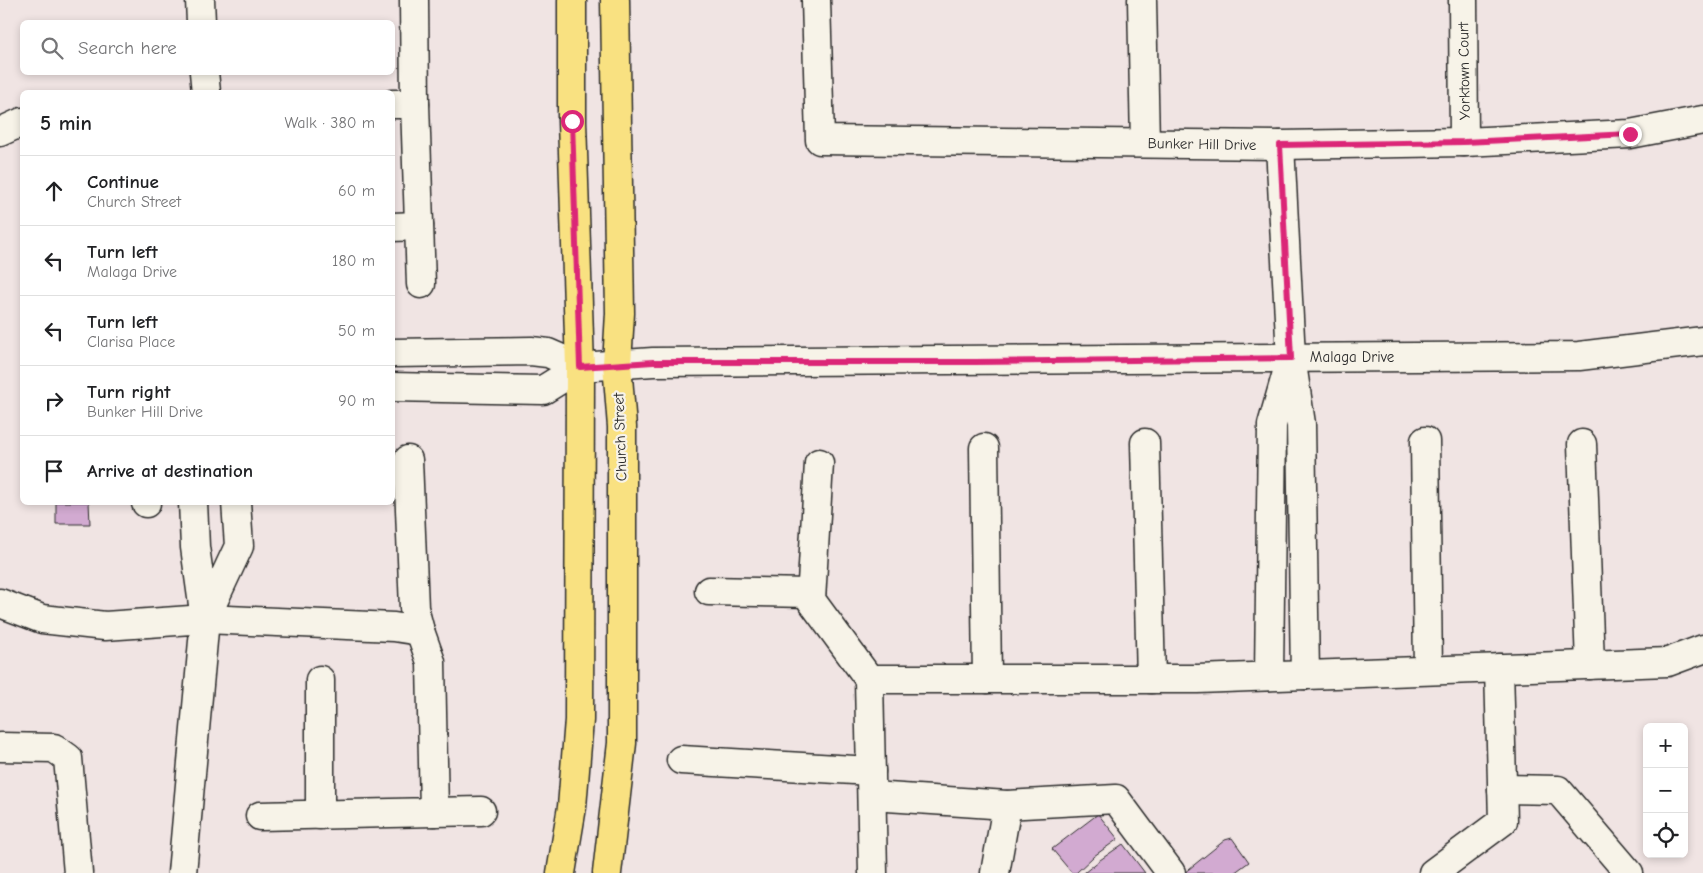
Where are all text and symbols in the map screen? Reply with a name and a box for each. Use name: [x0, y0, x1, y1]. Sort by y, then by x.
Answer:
search box: [20, 20, 395, 75]
street label: Yorktown Court: [1454, 21, 1474, 120]
icon: search: [38, 34, 66, 62]
text: Search here: [78, 37, 177, 59]
route start: [561, 110, 584, 133]
text: 5 min: [40, 111, 92, 135]
text: Walk · 380 m: [285, 114, 375, 132]
route end: [1619, 123, 1642, 146]
street label: Bunker Hill Drive: [1147, 134, 1257, 154]
text: Continue: [87, 171, 159, 193]
icon: ahead: [40, 177, 68, 205]
text: 60 m: [338, 182, 375, 200]
text: Church Street: [87, 193, 181, 211]
text: Turn left: [87, 241, 158, 263]
icon: left: [40, 247, 68, 275]
text: 180 m: [332, 252, 375, 270]
text: Malaga Drive: [87, 263, 177, 281]
text: Turn left: [87, 311, 158, 333]
icon: left: [40, 317, 68, 345]
text: 50 m: [338, 322, 375, 340]
text: Clarisa Place: [87, 333, 175, 351]
street label: Malaga Drive: [1310, 348, 1395, 366]
text: Turn right: [87, 381, 171, 403]
icon: right: [40, 387, 68, 415]
text: 90 m: [338, 392, 375, 410]
street label: Church Street: [609, 392, 631, 481]
text: Bunker Hill Drive: [87, 403, 203, 421]
icon: arrive: [40, 457, 68, 485]
text: Arrive at destination: [87, 460, 253, 482]
map controls: [1643, 723, 1688, 858]
button: +: [1643, 723, 1688, 768]
button: −: [1643, 768, 1688, 813]
button: locate: [1643, 813, 1688, 858]

